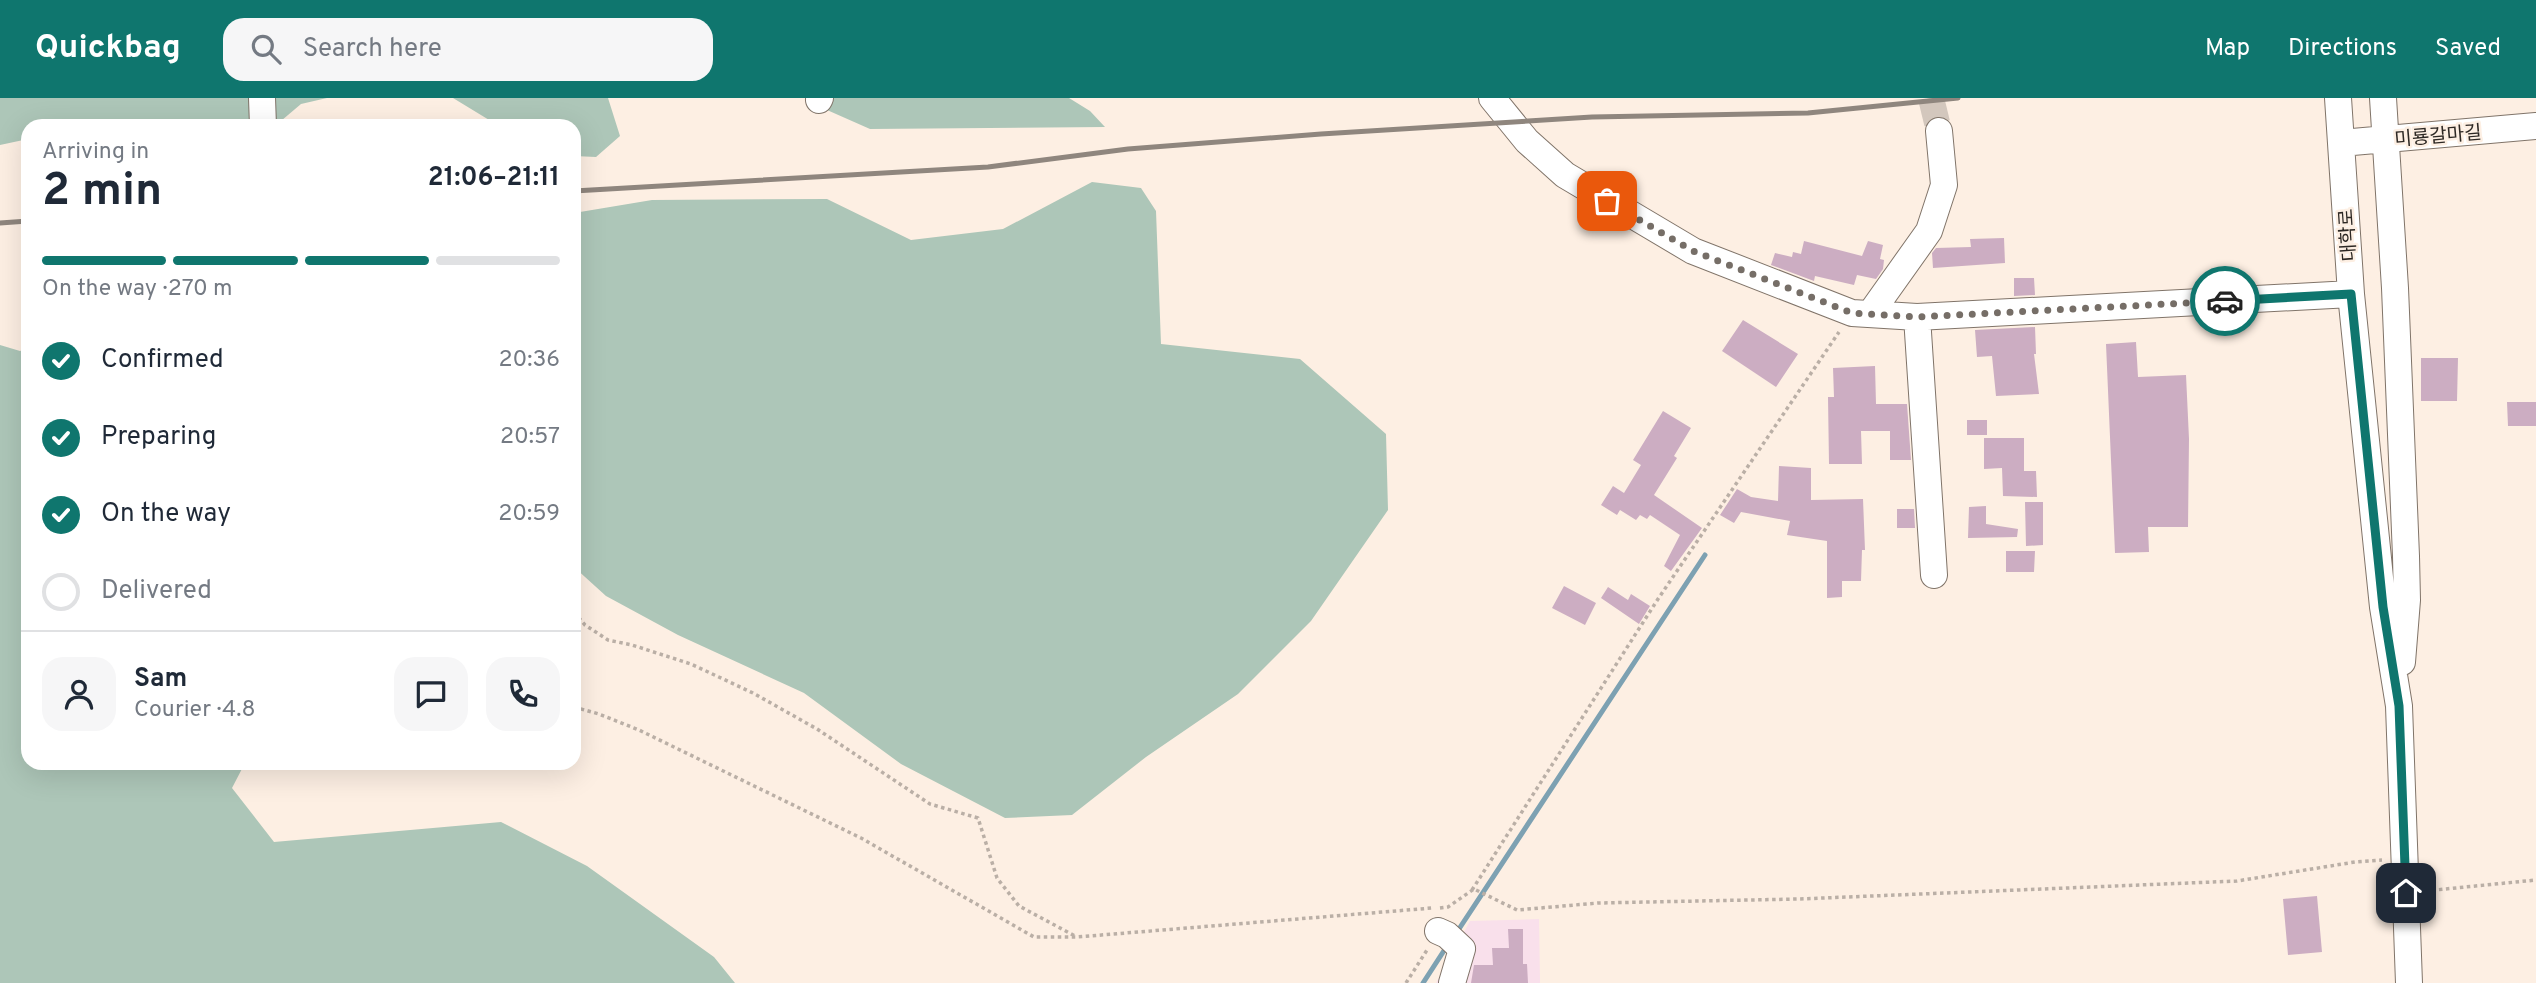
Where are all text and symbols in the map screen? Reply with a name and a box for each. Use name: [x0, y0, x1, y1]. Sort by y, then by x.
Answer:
search box: [223, 18, 713, 81]
text: Quickbag: [35, 28, 181, 70]
icon: search: [247, 30, 285, 68]
text: Search here: [303, 33, 442, 66]
text: Map: [2205, 34, 2250, 64]
text: Directions: [2288, 34, 2397, 64]
text: Saved: [2435, 34, 2501, 64]
street label: 미룡갈마길: [2394, 121, 2483, 153]
text: Arriving in: [42, 138, 149, 167]
text: 21:06–21:11: [428, 162, 560, 195]
text: 2 min: [42, 163, 162, 222]
pin: [1577, 171, 1637, 231]
icon: bag: [1588, 182, 1626, 220]
street label: 대학로: [2335, 208, 2363, 262]
courier: [2190, 266, 2260, 336]
text: On the way · 270 m: [42, 275, 233, 304]
icon: car: [2206, 282, 2244, 320]
icon: check: [42, 342, 80, 380]
text: Confirmed: [101, 344, 224, 377]
text: 20:36: [498, 346, 560, 375]
icon: check: [42, 419, 80, 457]
text: Preparing: [101, 421, 216, 454]
text: 20:57: [500, 423, 560, 452]
icon: check: [42, 496, 80, 534]
text: On the way: [101, 498, 231, 531]
text: 20:59: [498, 500, 560, 529]
text: Delivered: [101, 575, 212, 608]
button: person: [42, 657, 116, 731]
button: chat: [394, 657, 468, 731]
button: phone: [486, 657, 560, 731]
text: Sam: [134, 663, 187, 696]
text: Courier · 4.8: [134, 696, 255, 725]
pin: [2376, 863, 2436, 923]
icon: home: [2387, 874, 2425, 912]

